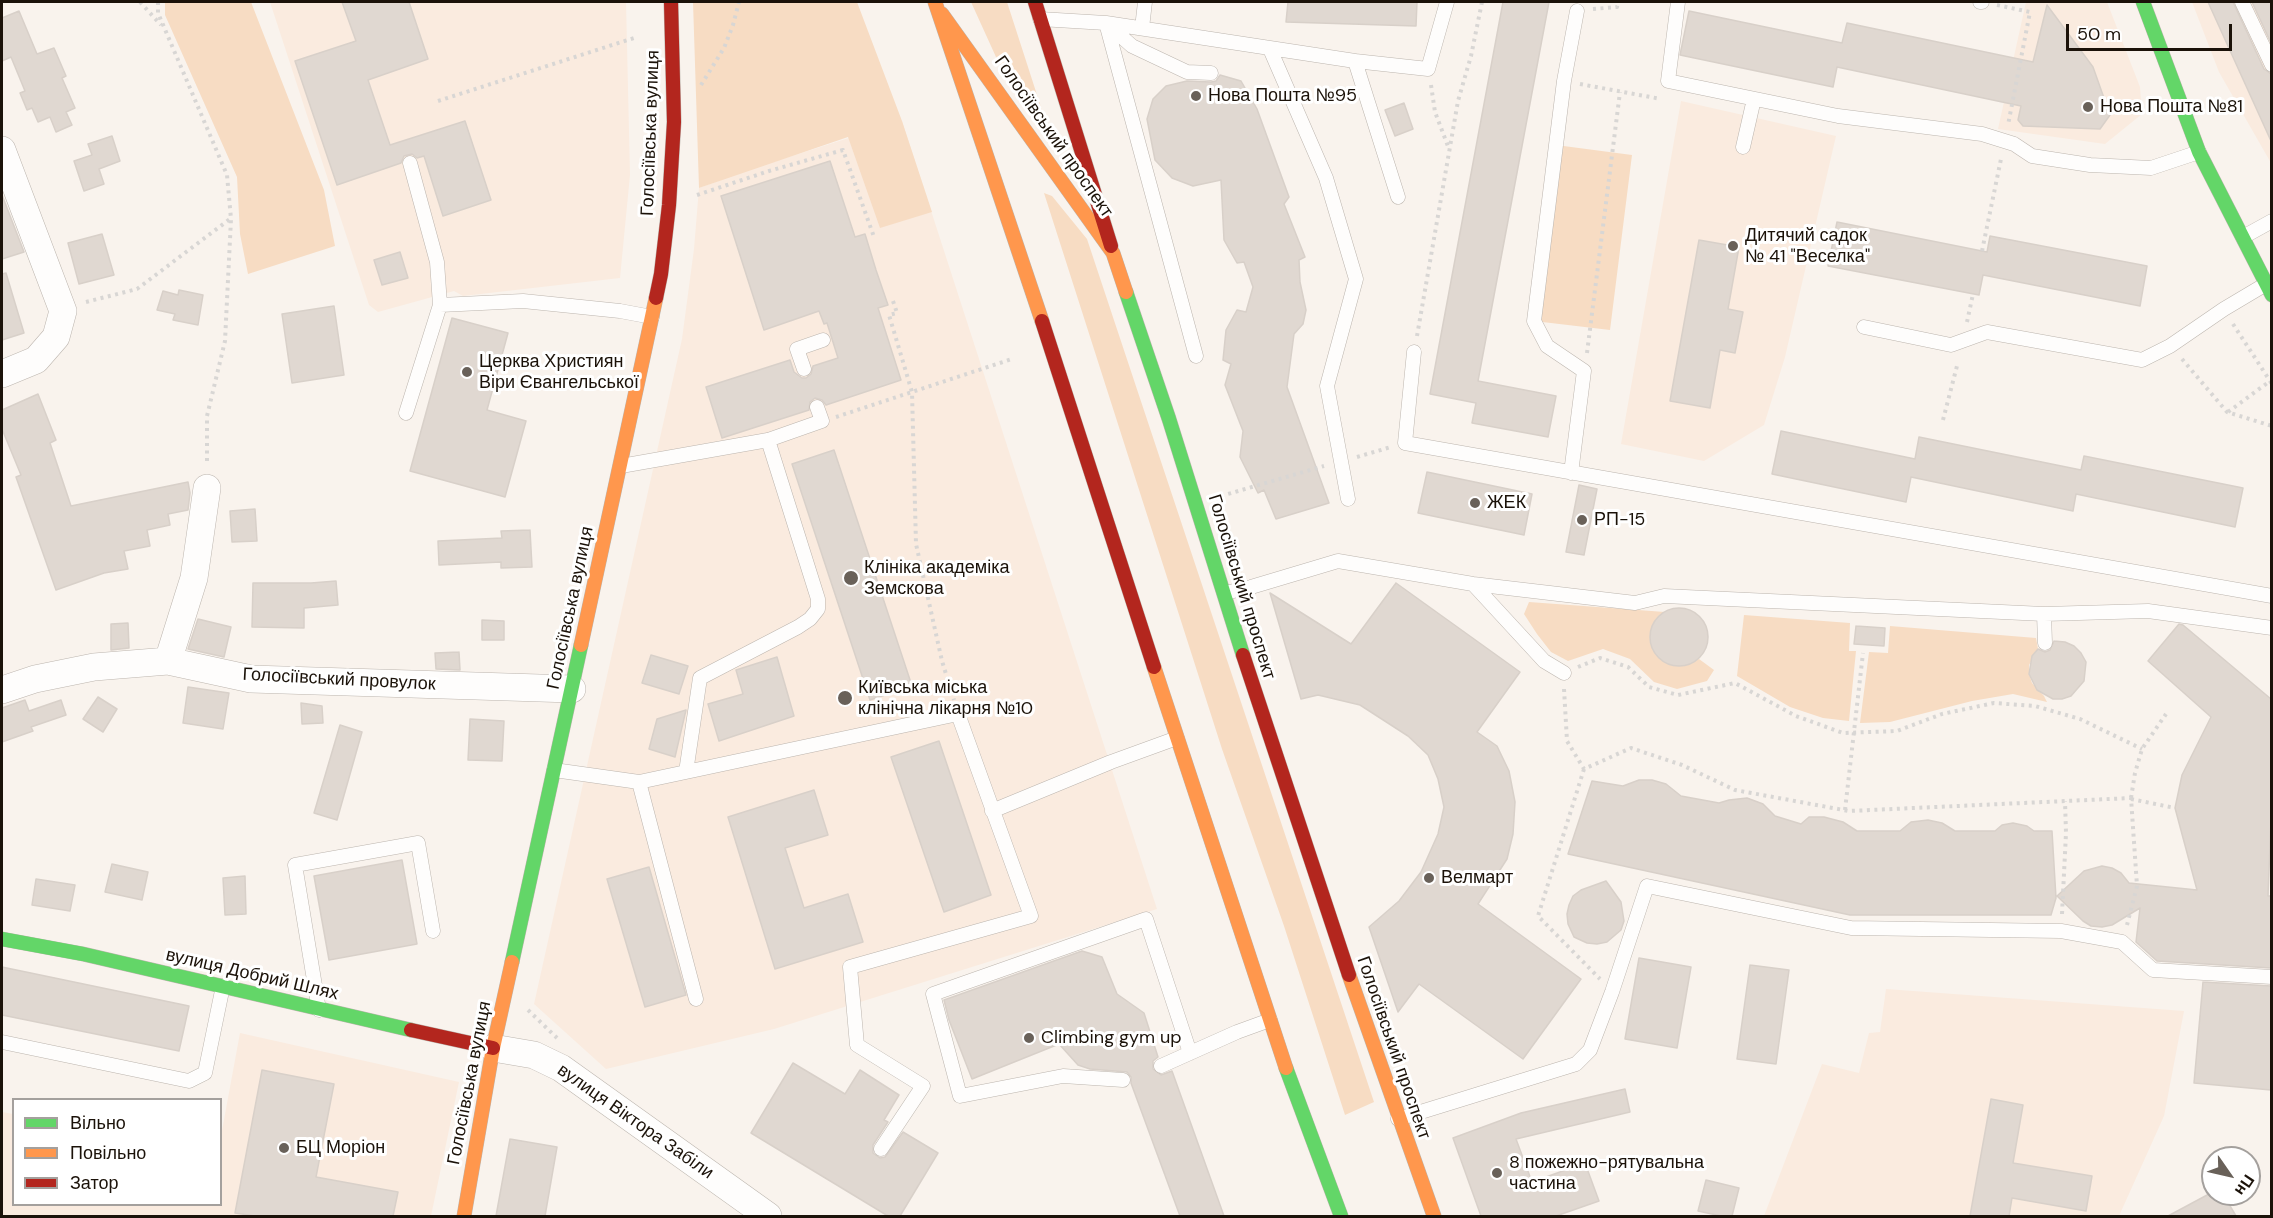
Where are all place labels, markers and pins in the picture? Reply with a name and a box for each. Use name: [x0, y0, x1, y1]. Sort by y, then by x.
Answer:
place label: Нова Пошта №95: [1208, 85, 1357, 107]
marker: Нова Пошта №95: [1189, 89, 1203, 103]
place label: Нова Пошта №81: [2100, 96, 2243, 118]
marker: Нова Пошта №81: [2081, 100, 2095, 114]
place label: Дитячий садок № 41 "Веселка": [1745, 225, 1870, 268]
marker: Дитячий садок № 41 "Веселка": [1726, 239, 1740, 253]
place label: Церква Християн Віри Євангельської: [479, 351, 639, 394]
marker: Церква Християн Віри Євангельської: [460, 365, 474, 379]
place label: ЖЕК: [1487, 492, 1526, 514]
marker: ЖЕК: [1468, 496, 1482, 510]
place label: РП-15: [1594, 509, 1645, 531]
marker: РП-15: [1575, 513, 1589, 527]
place label: Клініка академіка Земскова: [864, 557, 1009, 600]
marker: Клініка академіка Земскова: [842, 569, 860, 587]
place label: Київська міська клінічна лікарня №10: [858, 677, 1033, 720]
marker: Київська міська клінічна лікарня №10: [836, 689, 854, 707]
place label: Велмарт: [1441, 867, 1513, 889]
marker: Велмарт: [1422, 871, 1436, 885]
place label: Climbing gym up: [1041, 1027, 1181, 1049]
marker: Climbing gym up: [1022, 1031, 1036, 1045]
place label: БЦ Моріон: [296, 1137, 385, 1159]
marker: БЦ Моріон: [277, 1141, 291, 1155]
place label: 8 пожежно-рятувальна частина: [1509, 1152, 1704, 1194]
marker: 8 пожежно-рятувальна частина: [1490, 1166, 1504, 1180]

